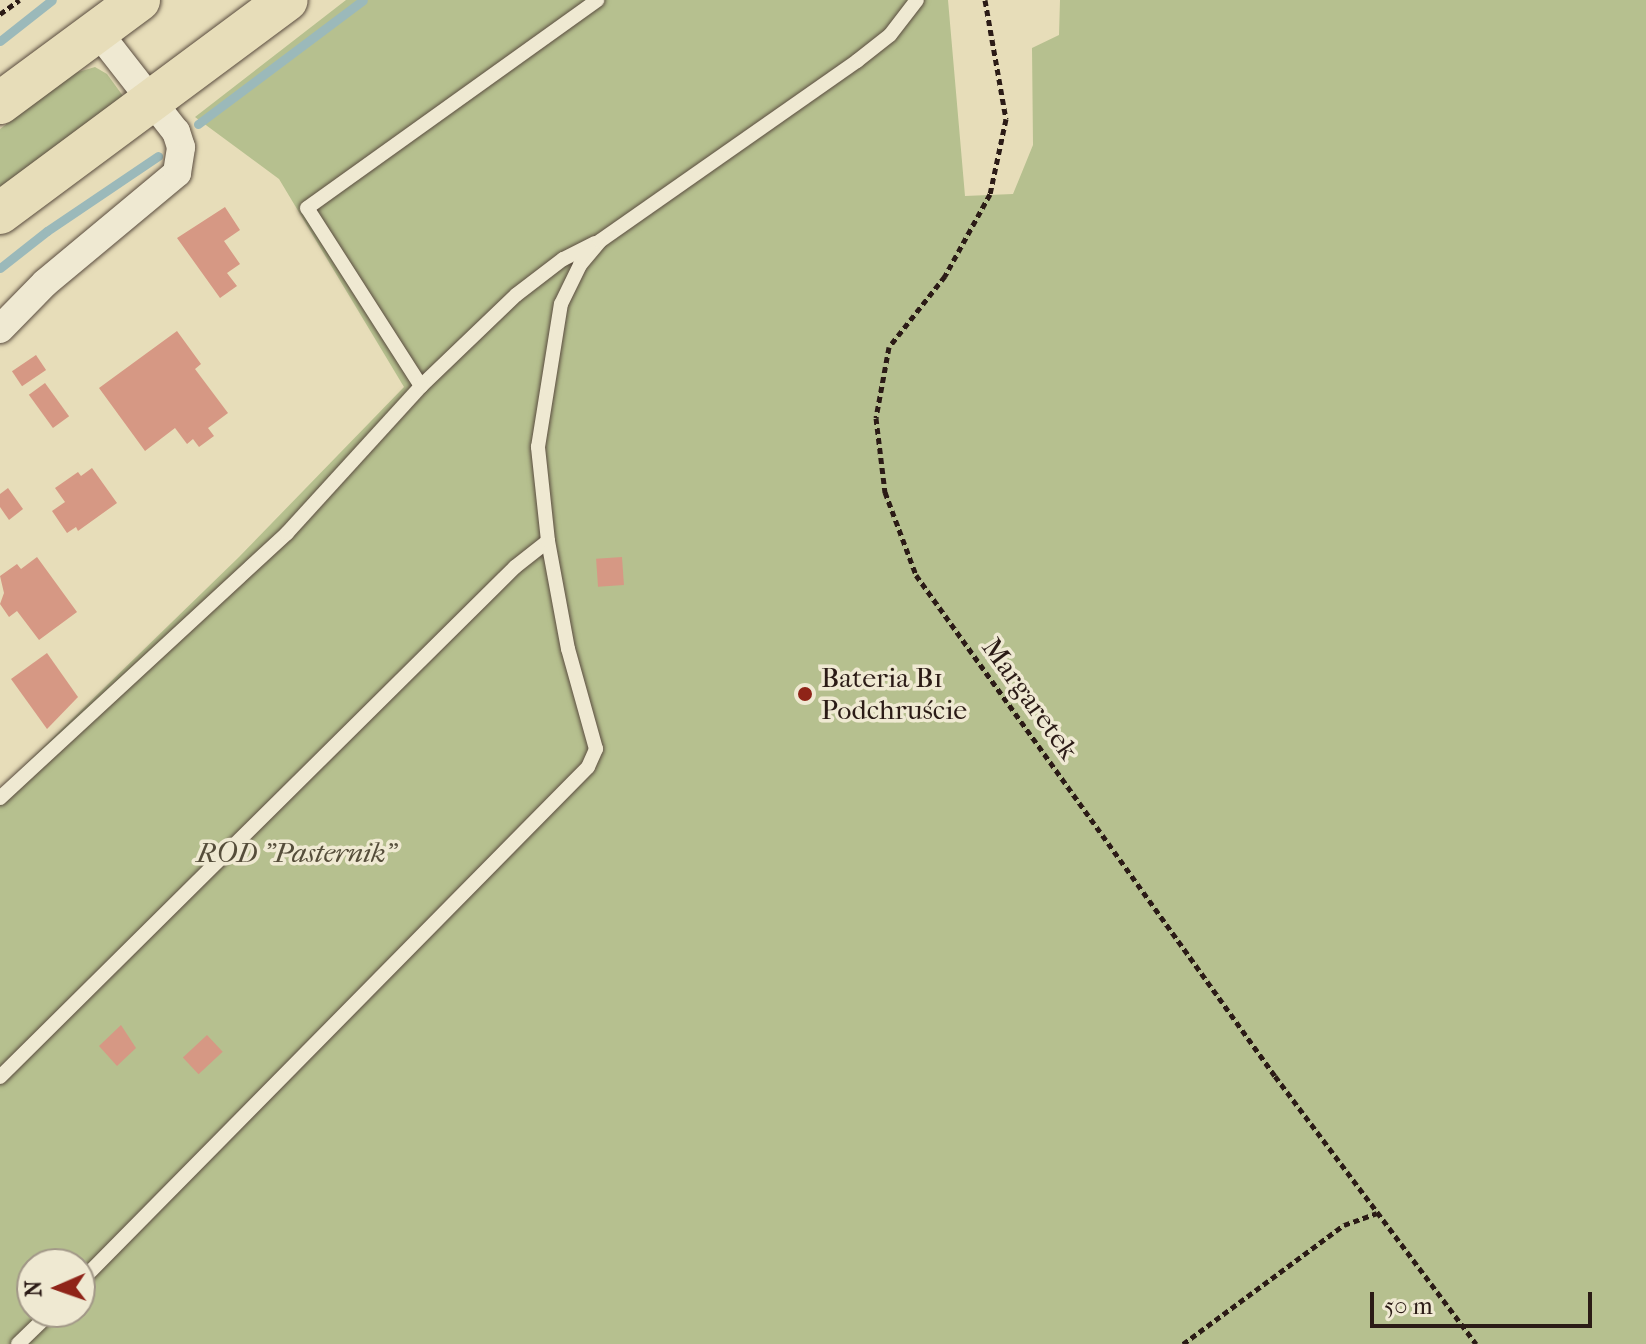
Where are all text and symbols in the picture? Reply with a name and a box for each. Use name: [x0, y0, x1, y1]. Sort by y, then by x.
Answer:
street label: Margaretek: [975, 632, 1085, 766]
place label: Bateria B1 Podchruście: [821, 661, 967, 727]
marker: Bateria B1 Podchruście: [796, 685, 814, 703]
park label: ROD "Pasternik": [196, 836, 396, 870]
north arrow: [16, 1248, 96, 1328]
scale bar: [1374, 1276, 1596, 1326]
text: N: [21, 1280, 47, 1298]
text: 50 m: [1384, 1292, 1433, 1320]

